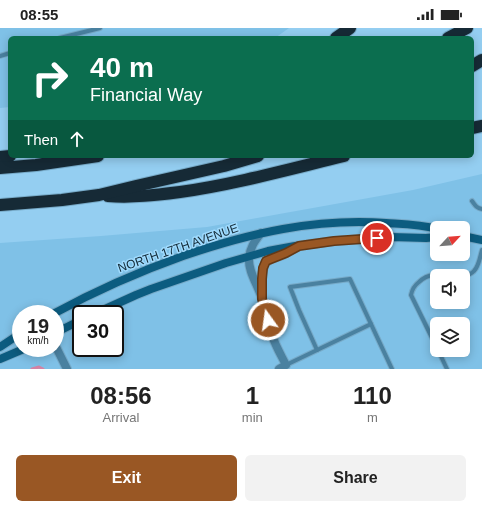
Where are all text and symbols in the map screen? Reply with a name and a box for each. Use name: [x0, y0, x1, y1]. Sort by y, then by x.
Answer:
text: 08:55: [20, 6, 58, 23]
icon: right: [24, 52, 76, 104]
text: 40 m: [90, 52, 154, 83]
text: Financial Way: [90, 85, 202, 105]
icon: ahead: [66, 128, 88, 150]
text: Then: [24, 131, 58, 148]
street label: NORTH 17TH AVENUE: [116, 221, 240, 275]
pin: [360, 221, 394, 255]
north arrow: [430, 221, 470, 261]
map controls: [430, 221, 470, 357]
icon: arrive: [366, 227, 388, 249]
button: sound: [430, 269, 470, 309]
position arrow: [247, 299, 289, 341]
speed limit sign: 30: [72, 305, 124, 357]
text: 19: [27, 315, 49, 337]
button: layers: [430, 317, 470, 357]
text: km/h: [27, 335, 49, 346]
text: 08:56: [90, 382, 152, 409]
text: 1: [246, 382, 259, 409]
text: 110: [353, 382, 392, 409]
text: Arrival: [103, 410, 139, 425]
text: min: [242, 410, 263, 425]
text: m: [367, 410, 378, 425]
button: Exit: [16, 455, 237, 501]
button: Share: [245, 455, 466, 501]

